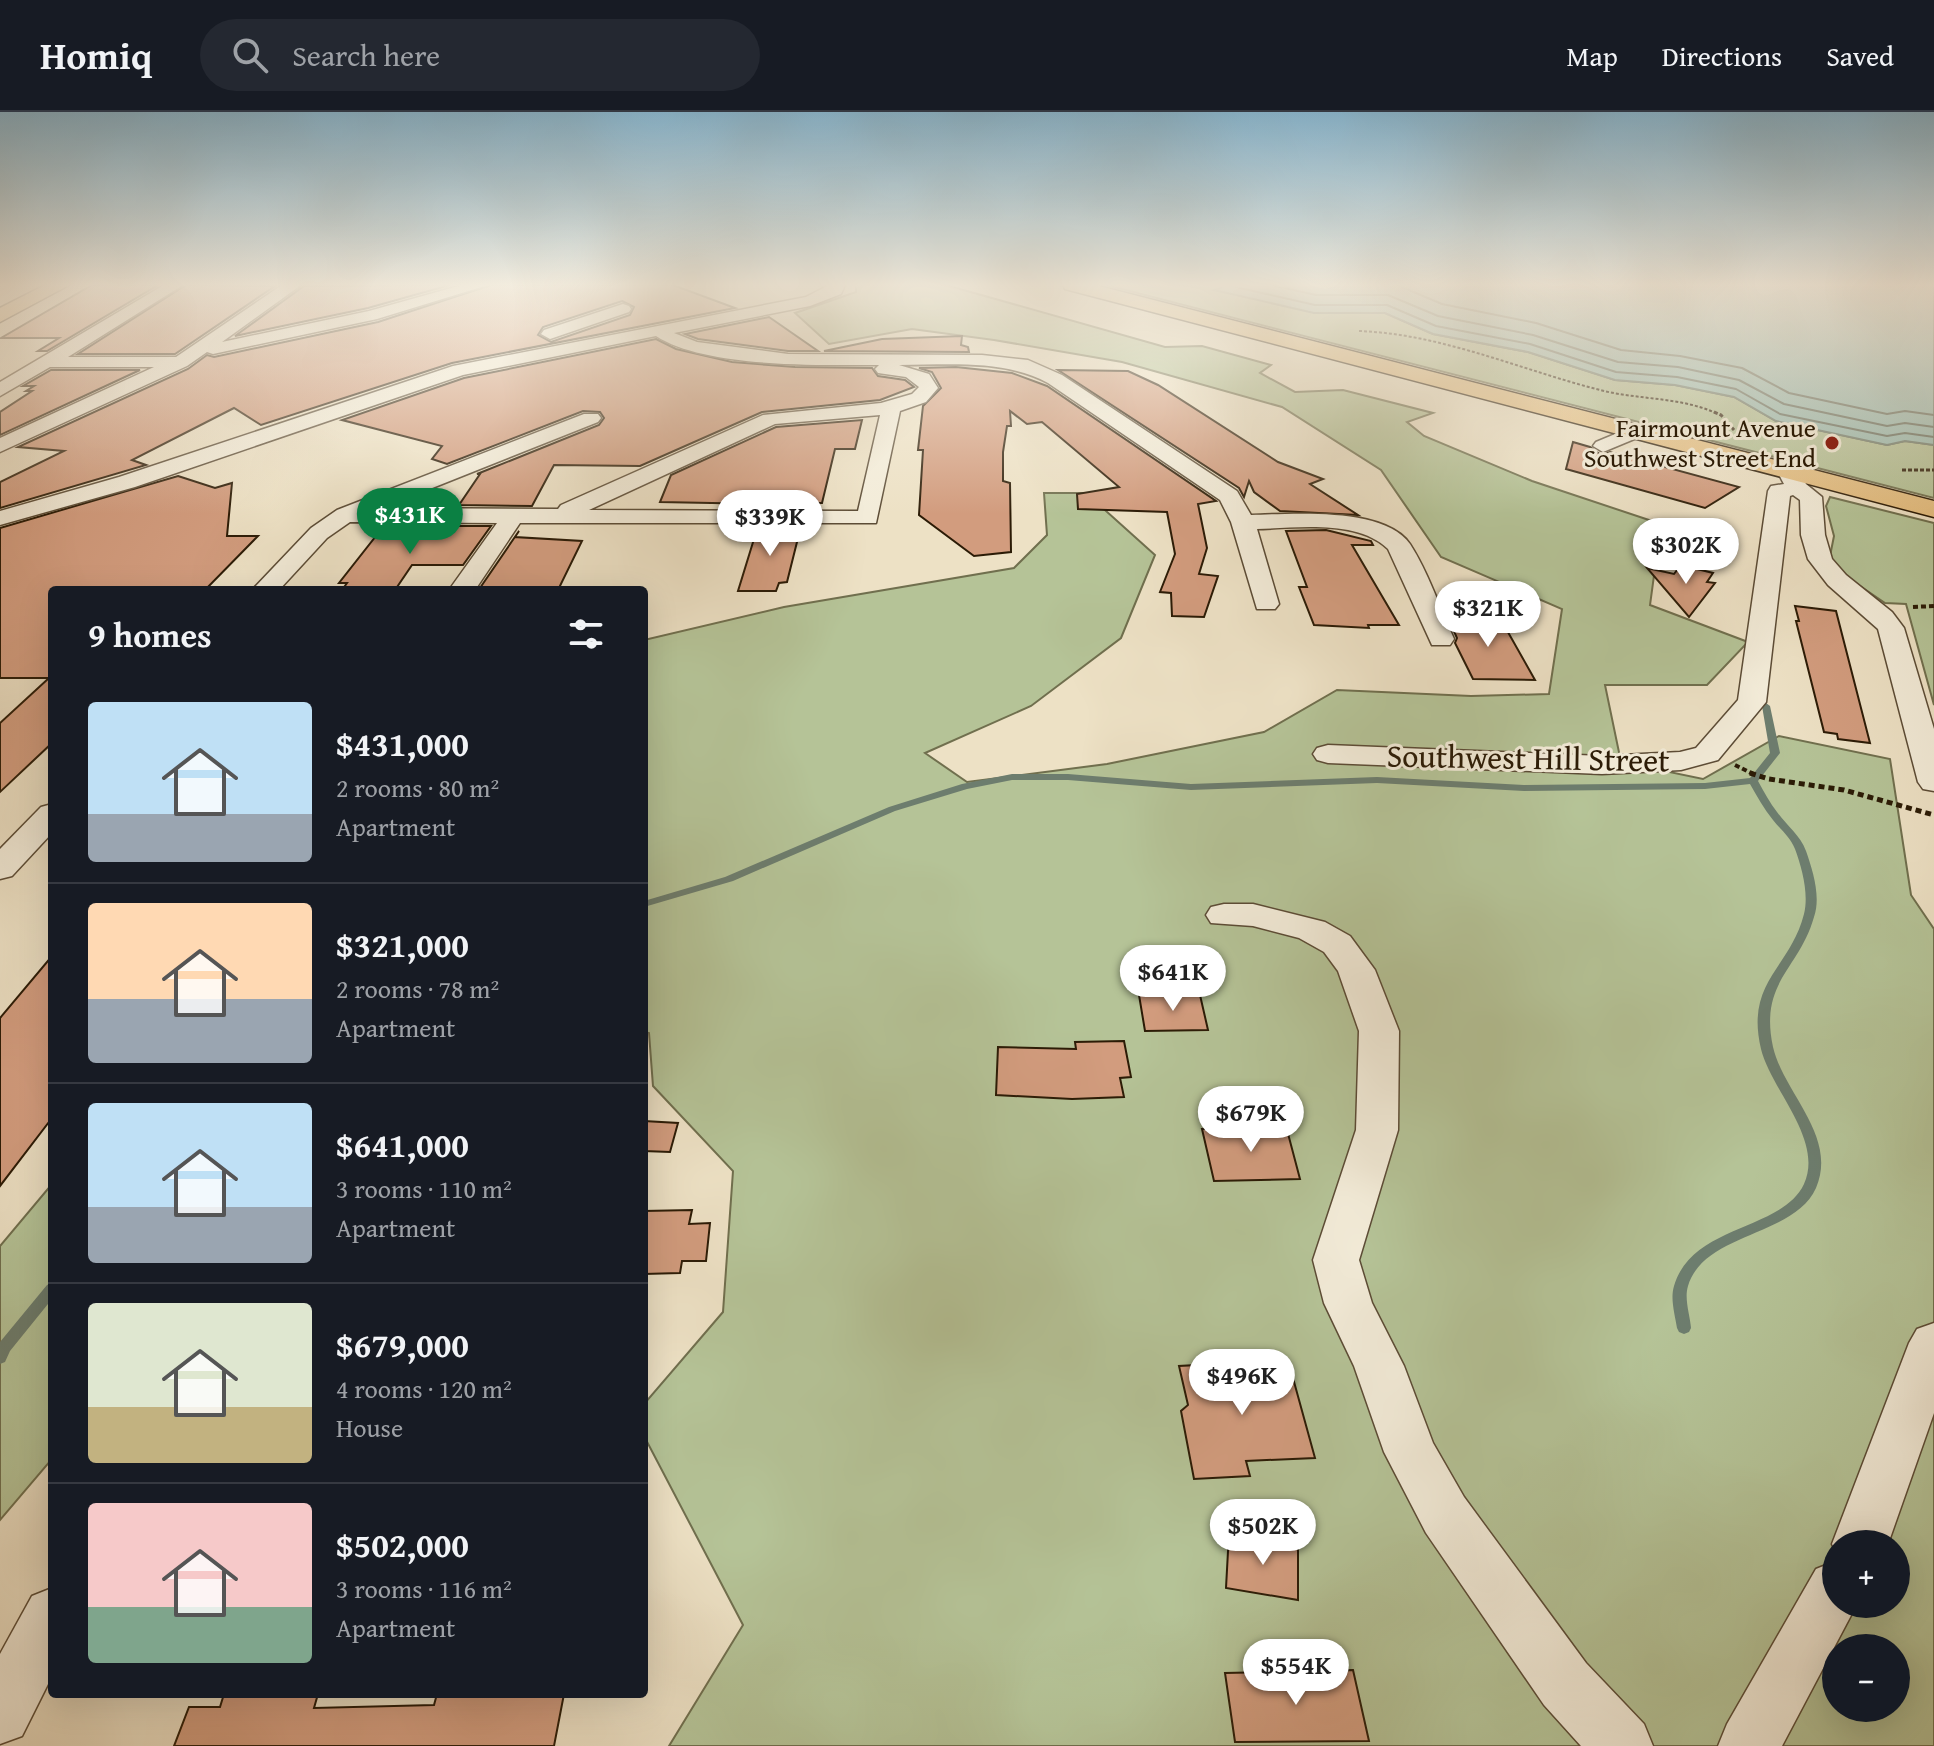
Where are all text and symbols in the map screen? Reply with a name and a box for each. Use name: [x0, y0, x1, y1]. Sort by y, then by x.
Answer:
search box: [200, 19, 760, 91]
text: Homiq: [40, 27, 152, 83]
icon: search: [228, 33, 272, 77]
text: Search here: [292, 33, 440, 77]
text: Map: [1566, 35, 1618, 76]
text: Directions: [1662, 35, 1782, 76]
text: Saved: [1826, 35, 1894, 76]
place label: Fairmount Avenue Southwest Street End: [1584, 408, 1816, 477]
marker: Fairmount Avenue Southwest Street End: [1823, 434, 1841, 452]
pin: $431K: [354, 488, 466, 556]
pin: $339K: [714, 490, 826, 558]
text: $431K: [375, 494, 445, 533]
text: $339K: [735, 496, 805, 535]
pin: $302K: [1630, 518, 1742, 586]
text: $302K: [1651, 524, 1721, 563]
pin: $321K: [1432, 581, 1544, 649]
text: $321K: [1453, 587, 1523, 626]
text: 9 homes: [88, 610, 212, 659]
icon: filters: [564, 612, 608, 656]
text: $431,000: [336, 719, 469, 768]
street label: Southwest Hill Street: [1386, 732, 1670, 783]
icon: home: [152, 734, 248, 830]
text: 2 rooms · 80 m²: [336, 768, 499, 807]
text: Apartment: [336, 807, 455, 846]
text: $321,000: [336, 920, 469, 969]
icon: home: [152, 935, 248, 1031]
pin: $641K: [1117, 945, 1229, 1013]
text: $641K: [1138, 951, 1208, 990]
text: 2 rooms · 78 m²: [336, 969, 499, 1008]
text: Apartment: [336, 1008, 455, 1047]
pin: $679K: [1195, 1086, 1307, 1154]
text: $679K: [1216, 1092, 1286, 1131]
text: $641,000: [336, 1120, 469, 1169]
icon: home: [152, 1135, 248, 1231]
text: 3 rooms · 110 m²: [336, 1169, 512, 1208]
text: Apartment: [336, 1208, 455, 1247]
text: $679,000: [336, 1320, 469, 1369]
icon: home: [152, 1335, 248, 1431]
pin: $496K: [1186, 1349, 1298, 1417]
text: $496K: [1207, 1355, 1277, 1394]
text: 4 rooms · 120 m²: [336, 1369, 512, 1408]
text: House: [336, 1408, 403, 1447]
pin: $502K: [1207, 1499, 1319, 1567]
text: $502K: [1228, 1505, 1298, 1544]
text: $502,000: [336, 1520, 469, 1569]
map controls: [1822, 1530, 1910, 1722]
button: +: [1822, 1530, 1910, 1618]
icon: home: [152, 1535, 248, 1631]
text: 3 rooms · 116 m²: [336, 1569, 512, 1608]
text: Apartment: [336, 1608, 455, 1647]
button: −: [1822, 1634, 1910, 1722]
pin: $554K: [1240, 1639, 1352, 1707]
text: $554K: [1261, 1645, 1331, 1684]

